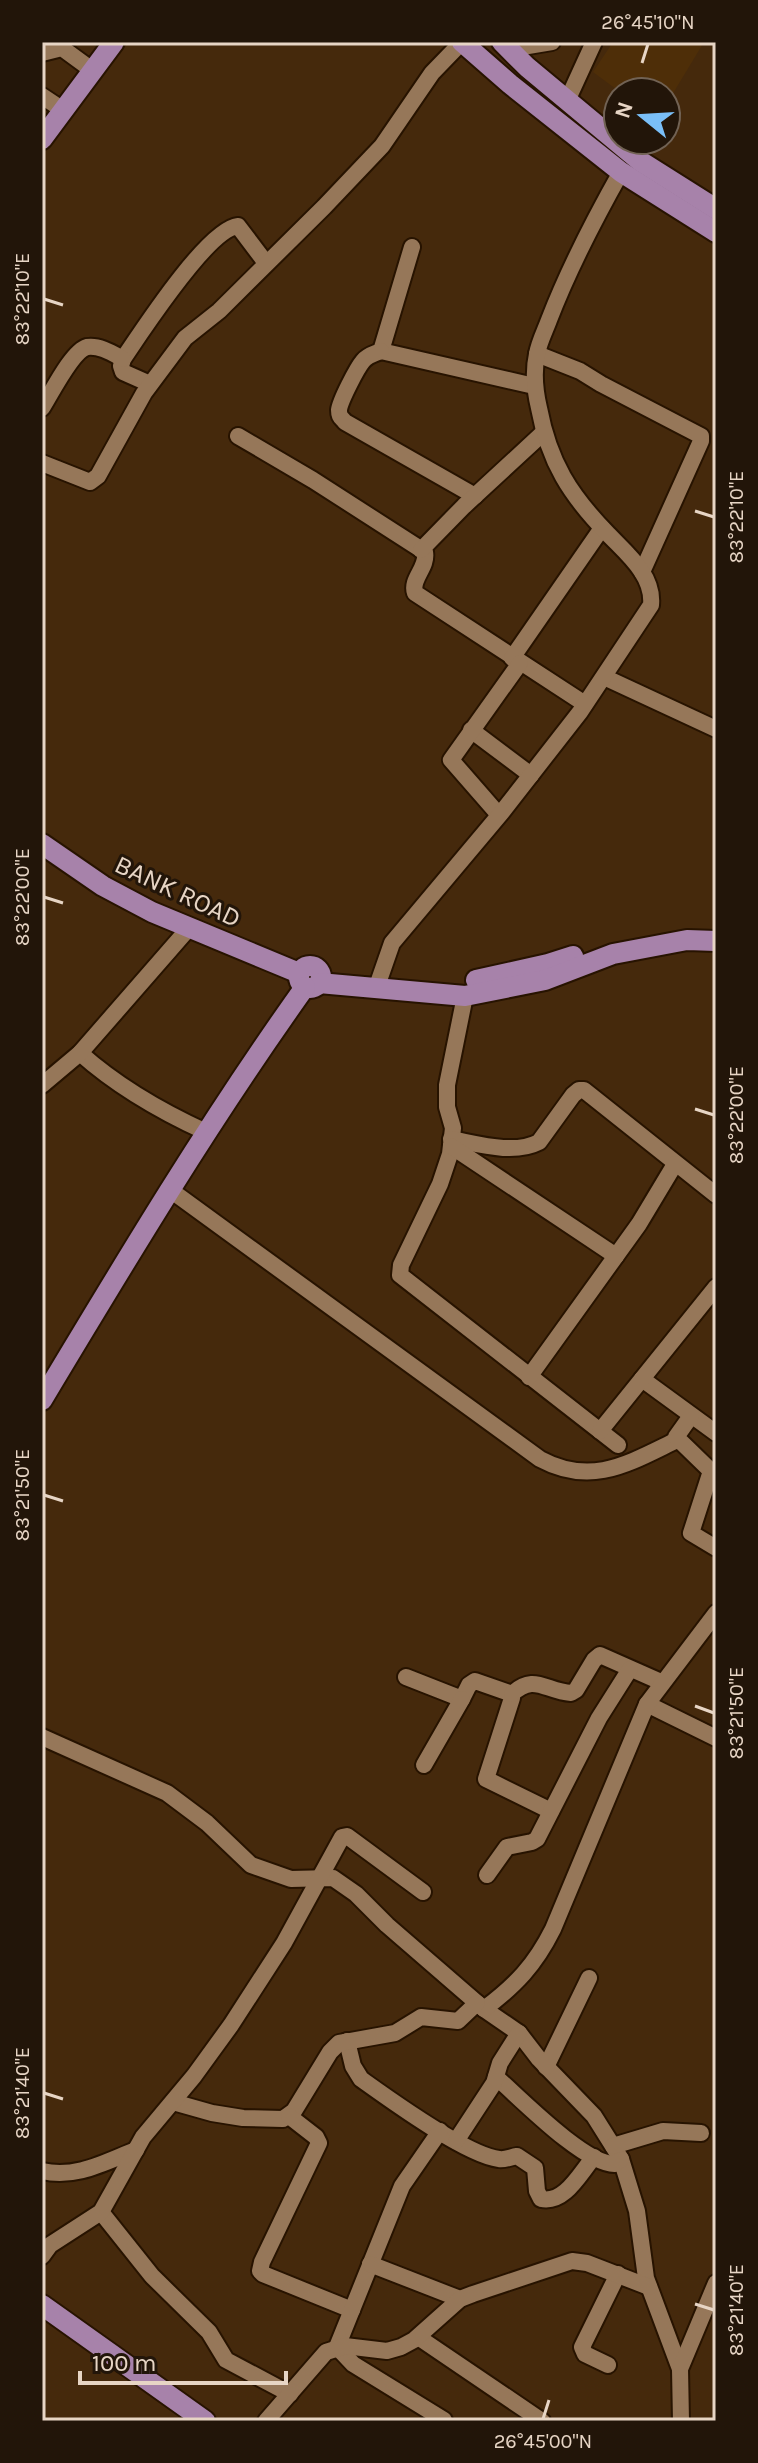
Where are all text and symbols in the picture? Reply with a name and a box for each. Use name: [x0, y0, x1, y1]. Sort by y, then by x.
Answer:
text: 26°45'10"N: [601, 11, 695, 34]
north arrow: [602, 76, 682, 156]
text: N: [609, 99, 639, 122]
text: 83°22'10"E: [11, 253, 34, 345]
text: 83°22'10"E: [725, 471, 748, 563]
text: 83°22'00"E: [11, 848, 34, 946]
street label: BANK ROAD: [110, 849, 246, 934]
text: 83°22'00"E: [725, 1066, 748, 1164]
text: 83°21'50"E: [11, 1449, 34, 1541]
text: 83°21'50"E: [725, 1667, 748, 1759]
text: 83°21'40"E: [11, 2047, 34, 2139]
text: 83°21'40"E: [725, 2264, 748, 2356]
scale bar: [80, 2335, 286, 2385]
text: 100 m: [92, 2349, 157, 2377]
text: 26°45'00"N: [494, 2430, 592, 2453]

